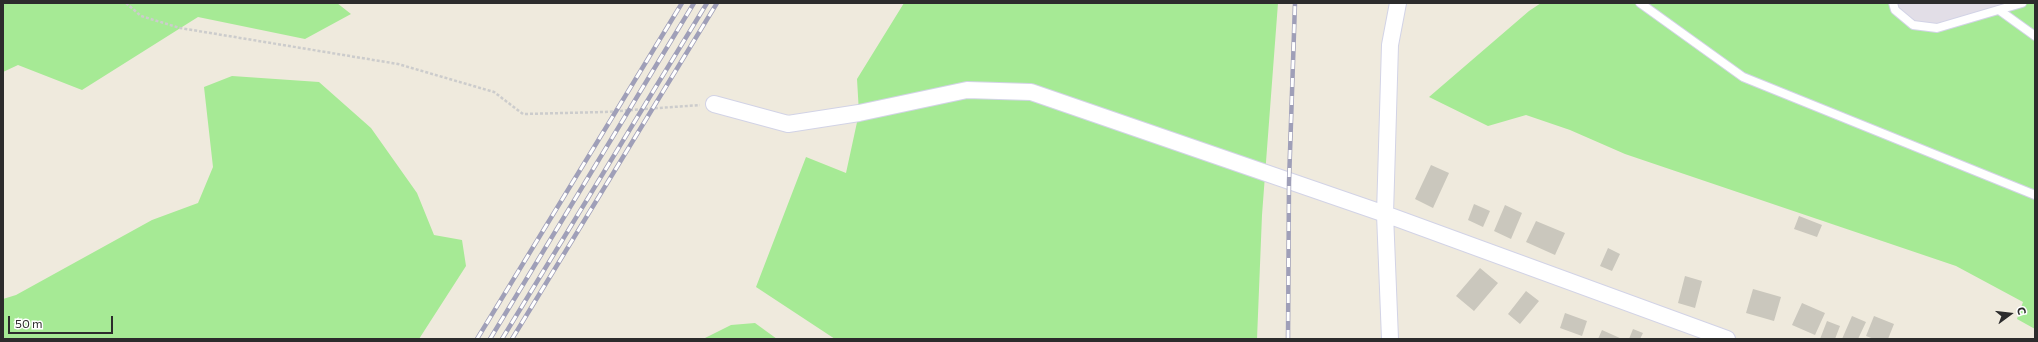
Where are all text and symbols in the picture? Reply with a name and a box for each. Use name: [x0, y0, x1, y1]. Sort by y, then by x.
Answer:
north arrow: [1990, 294, 2030, 334]
text: С: [2015, 305, 2029, 316]
scale bar: [10, 308, 115, 334]
text: 50 m: [15, 316, 43, 330]

